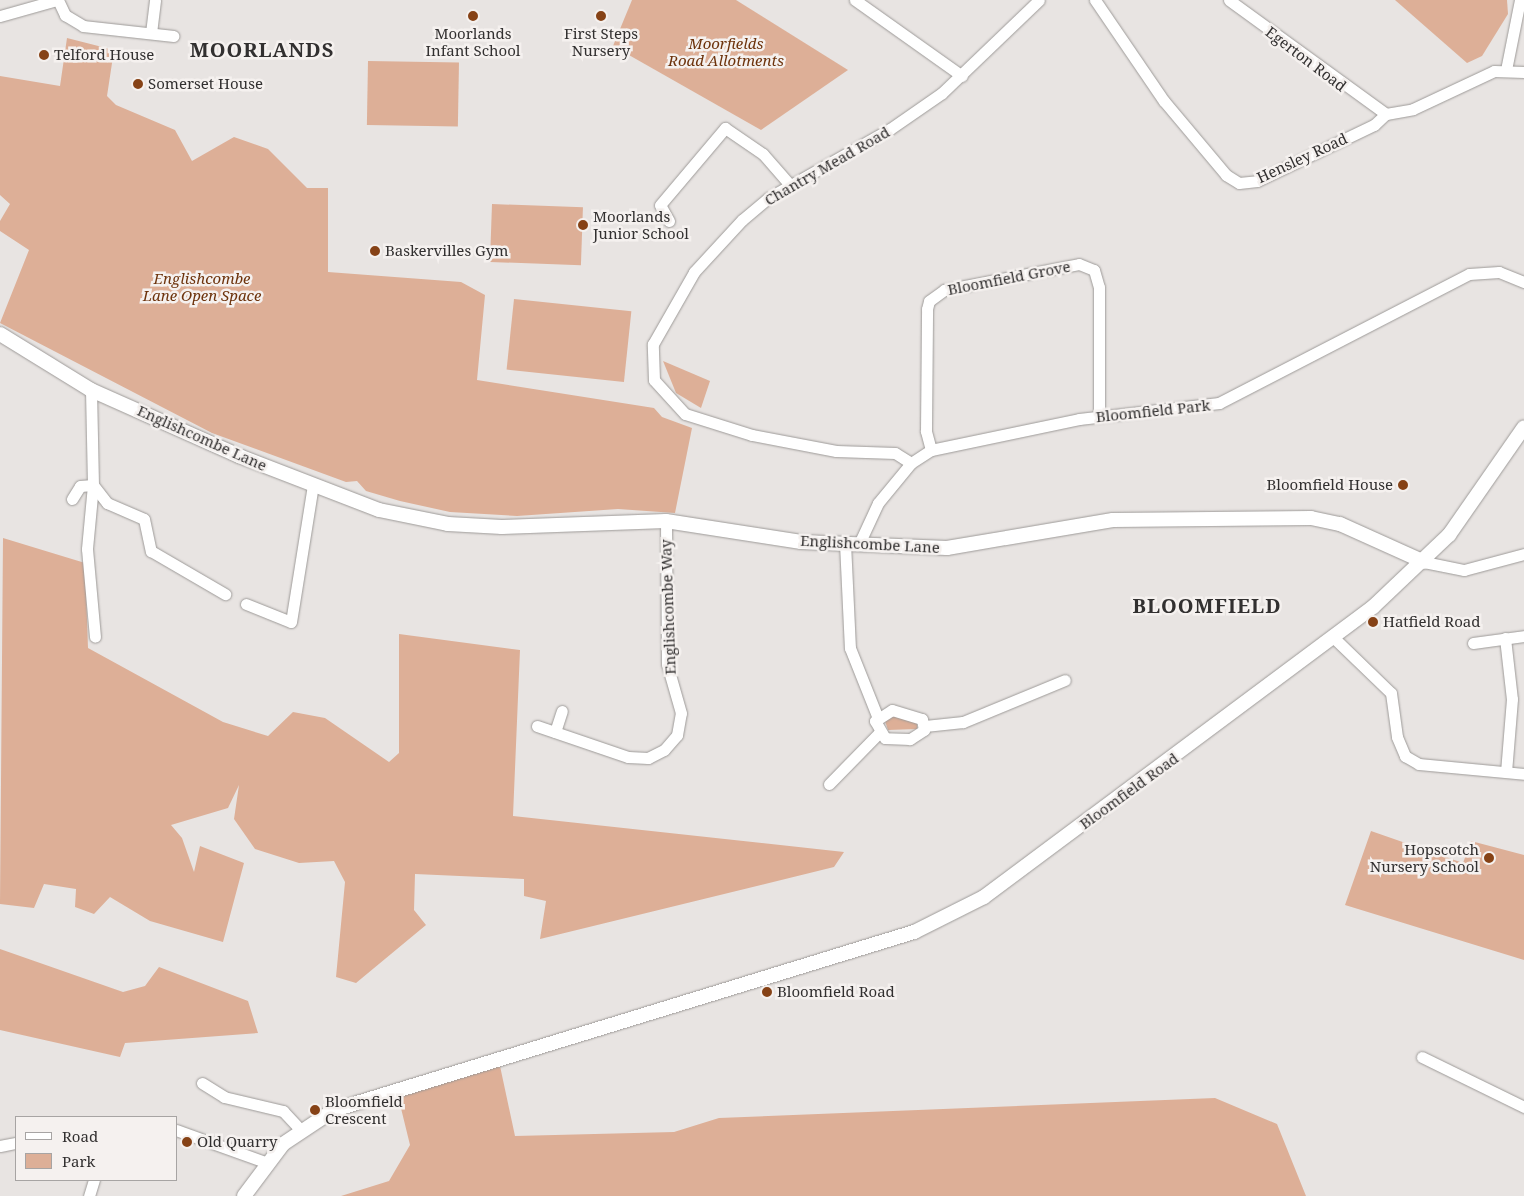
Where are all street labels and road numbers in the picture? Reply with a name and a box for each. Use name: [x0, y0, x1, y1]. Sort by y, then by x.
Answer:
street label: Egerton Road: [1262, 23, 1350, 95]
street label: Chantry Mead Road: [761, 123, 893, 209]
street label: Hensley Road: [1254, 129, 1350, 187]
street label: Bloomfield Grove: [946, 257, 1072, 299]
street label: Bloomfield Park: [1095, 396, 1211, 426]
street label: Englishcombe Lane: [135, 401, 269, 475]
street label: Englishcombe Lane: [800, 531, 940, 557]
street label: Englishcombe Way: [657, 539, 679, 675]
street label: Bloomfield Road: [1076, 749, 1182, 833]

